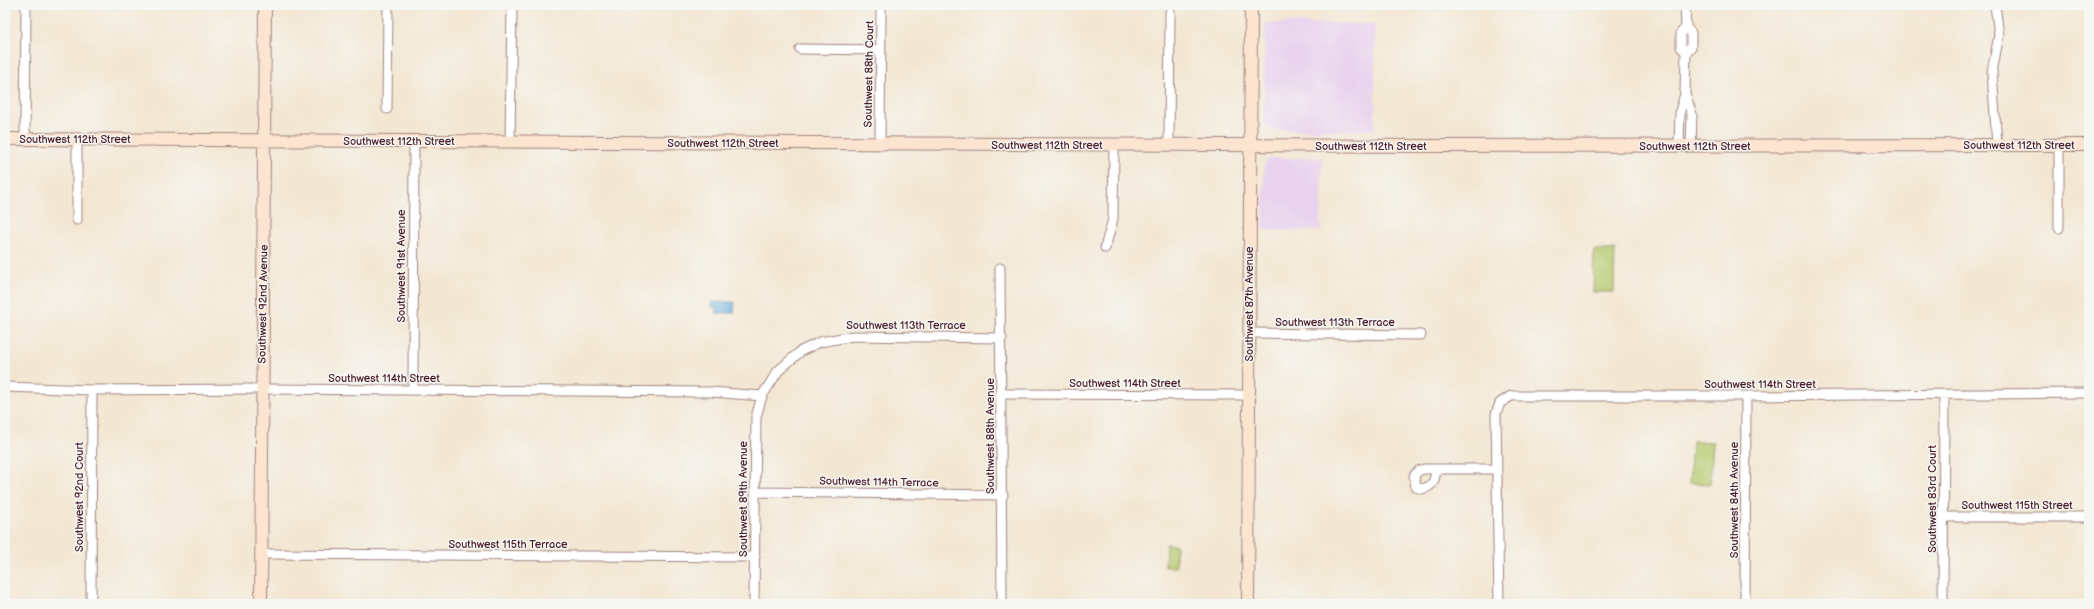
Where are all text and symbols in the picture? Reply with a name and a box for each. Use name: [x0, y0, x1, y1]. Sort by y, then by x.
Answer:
street label: Southwest 88th Court: [862, 20, 876, 127]
street label: Southwest 112th Street: [19, 133, 131, 146]
street label: Southwest 112th Street: [343, 135, 455, 148]
street label: Southwest 112th Street: [667, 137, 779, 150]
street label: Southwest 112th Street: [991, 139, 1103, 152]
street label: Southwest 112th Street: [1963, 139, 2075, 152]
street label: Southwest 112th Street: [1315, 140, 1427, 153]
street label: Southwest 112th Street: [1639, 140, 1751, 153]
street label: Southwest 91st Avenue: [395, 209, 408, 323]
street label: Southwest 92nd Avenue: [255, 244, 271, 364]
street label: Southwest 87th Avenue: [1243, 246, 1256, 362]
street label: Southwest 113th Terrace: [1275, 316, 1395, 329]
street label: Southwest 113th Terrace: [846, 319, 966, 332]
street label: Southwest 114th Street: [328, 372, 440, 385]
street label: Southwest 88th Avenue: [984, 377, 997, 494]
street label: Southwest 114th Street: [1069, 377, 1181, 390]
street label: Southwest 114th Street: [1704, 378, 1816, 391]
street label: Southwest 92nd Court: [73, 441, 86, 552]
street label: Southwest 89th Avenue: [737, 441, 750, 557]
street label: Southwest 84th Avenue: [1728, 441, 1741, 558]
street label: Southwest 83rd Court: [1926, 445, 1939, 553]
street label: Southwest 114th Terrace: [819, 474, 939, 490]
street label: Southwest 115th Street: [1961, 499, 2073, 512]
street label: Southwest 115th Terrace: [448, 538, 568, 551]

